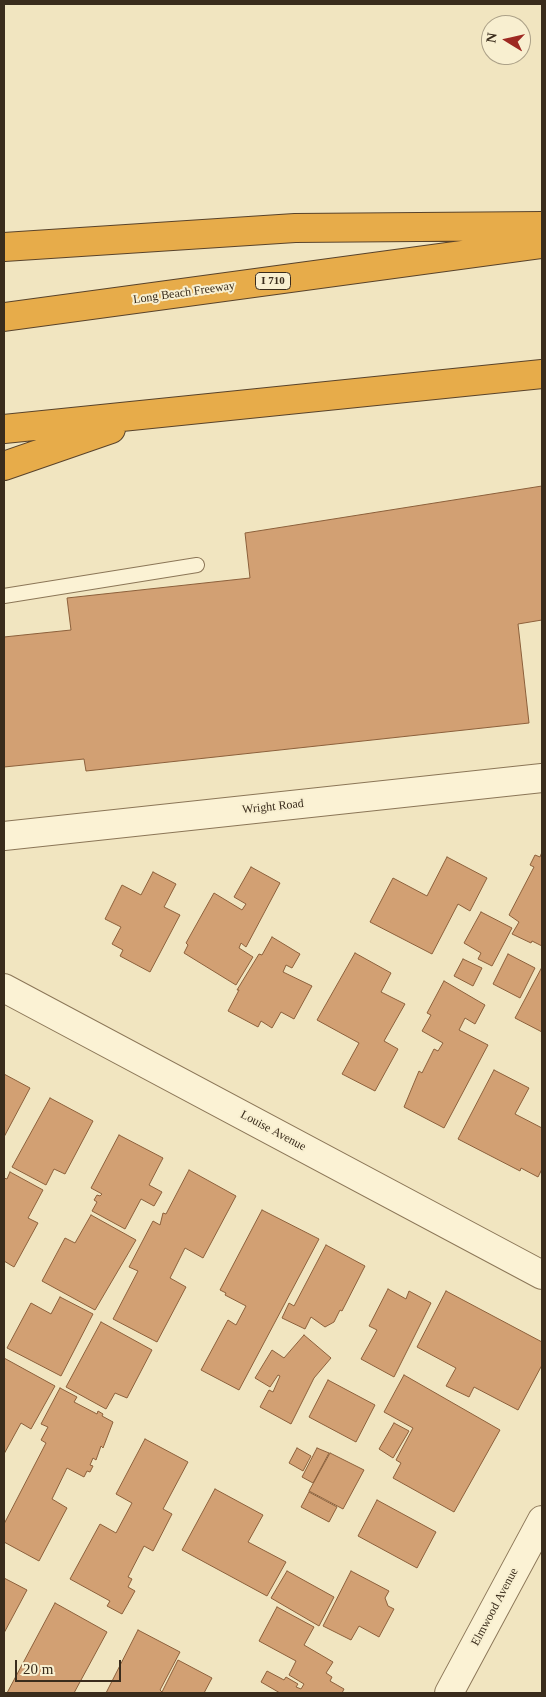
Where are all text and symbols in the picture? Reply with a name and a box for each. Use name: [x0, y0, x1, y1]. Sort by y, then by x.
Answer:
north arrow: [481, 15, 531, 65]
text: N: [483, 32, 500, 44]
road number: I 710: [256, 272, 290, 290]
street label: Long Beach Freeway: [132, 279, 236, 307]
street label: Wright Road: [241, 797, 305, 817]
street label: Louise Avenue: [238, 1108, 308, 1154]
street label: Elmwood Avenue: [468, 1566, 522, 1648]
scale bar: [18, 1650, 124, 1682]
text: 20 m: [23, 1661, 53, 1677]

